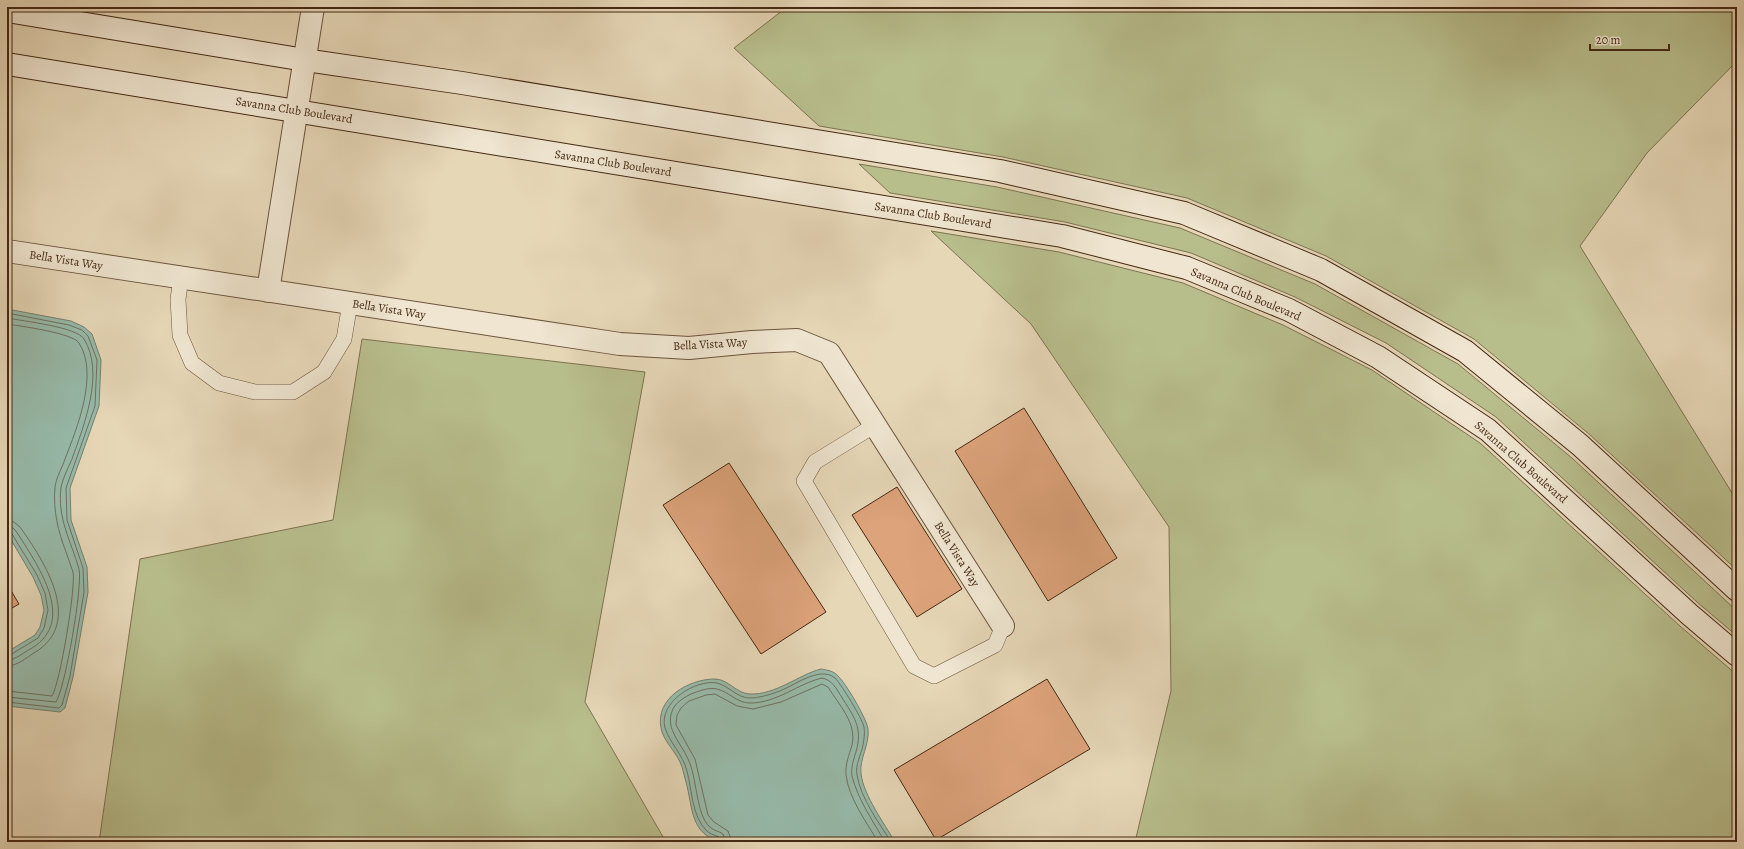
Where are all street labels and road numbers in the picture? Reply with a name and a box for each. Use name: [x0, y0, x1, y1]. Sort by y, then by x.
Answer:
street label: Savanna Club Boulevard: [234, 93, 354, 127]
street label: Savanna Club Boulevard: [553, 146, 673, 180]
street label: Savanna Club Boulevard: [873, 198, 993, 232]
street label: Bella Vista Way: [28, 246, 105, 274]
street label: Savanna Club Boulevard: [1188, 264, 1304, 325]
street label: Bella Vista Way: [351, 295, 428, 323]
street label: Bella Vista Way: [673, 334, 748, 354]
street label: Savanna Club Boulevard: [1471, 417, 1571, 507]
street label: Bella Vista Way: [931, 518, 984, 590]

